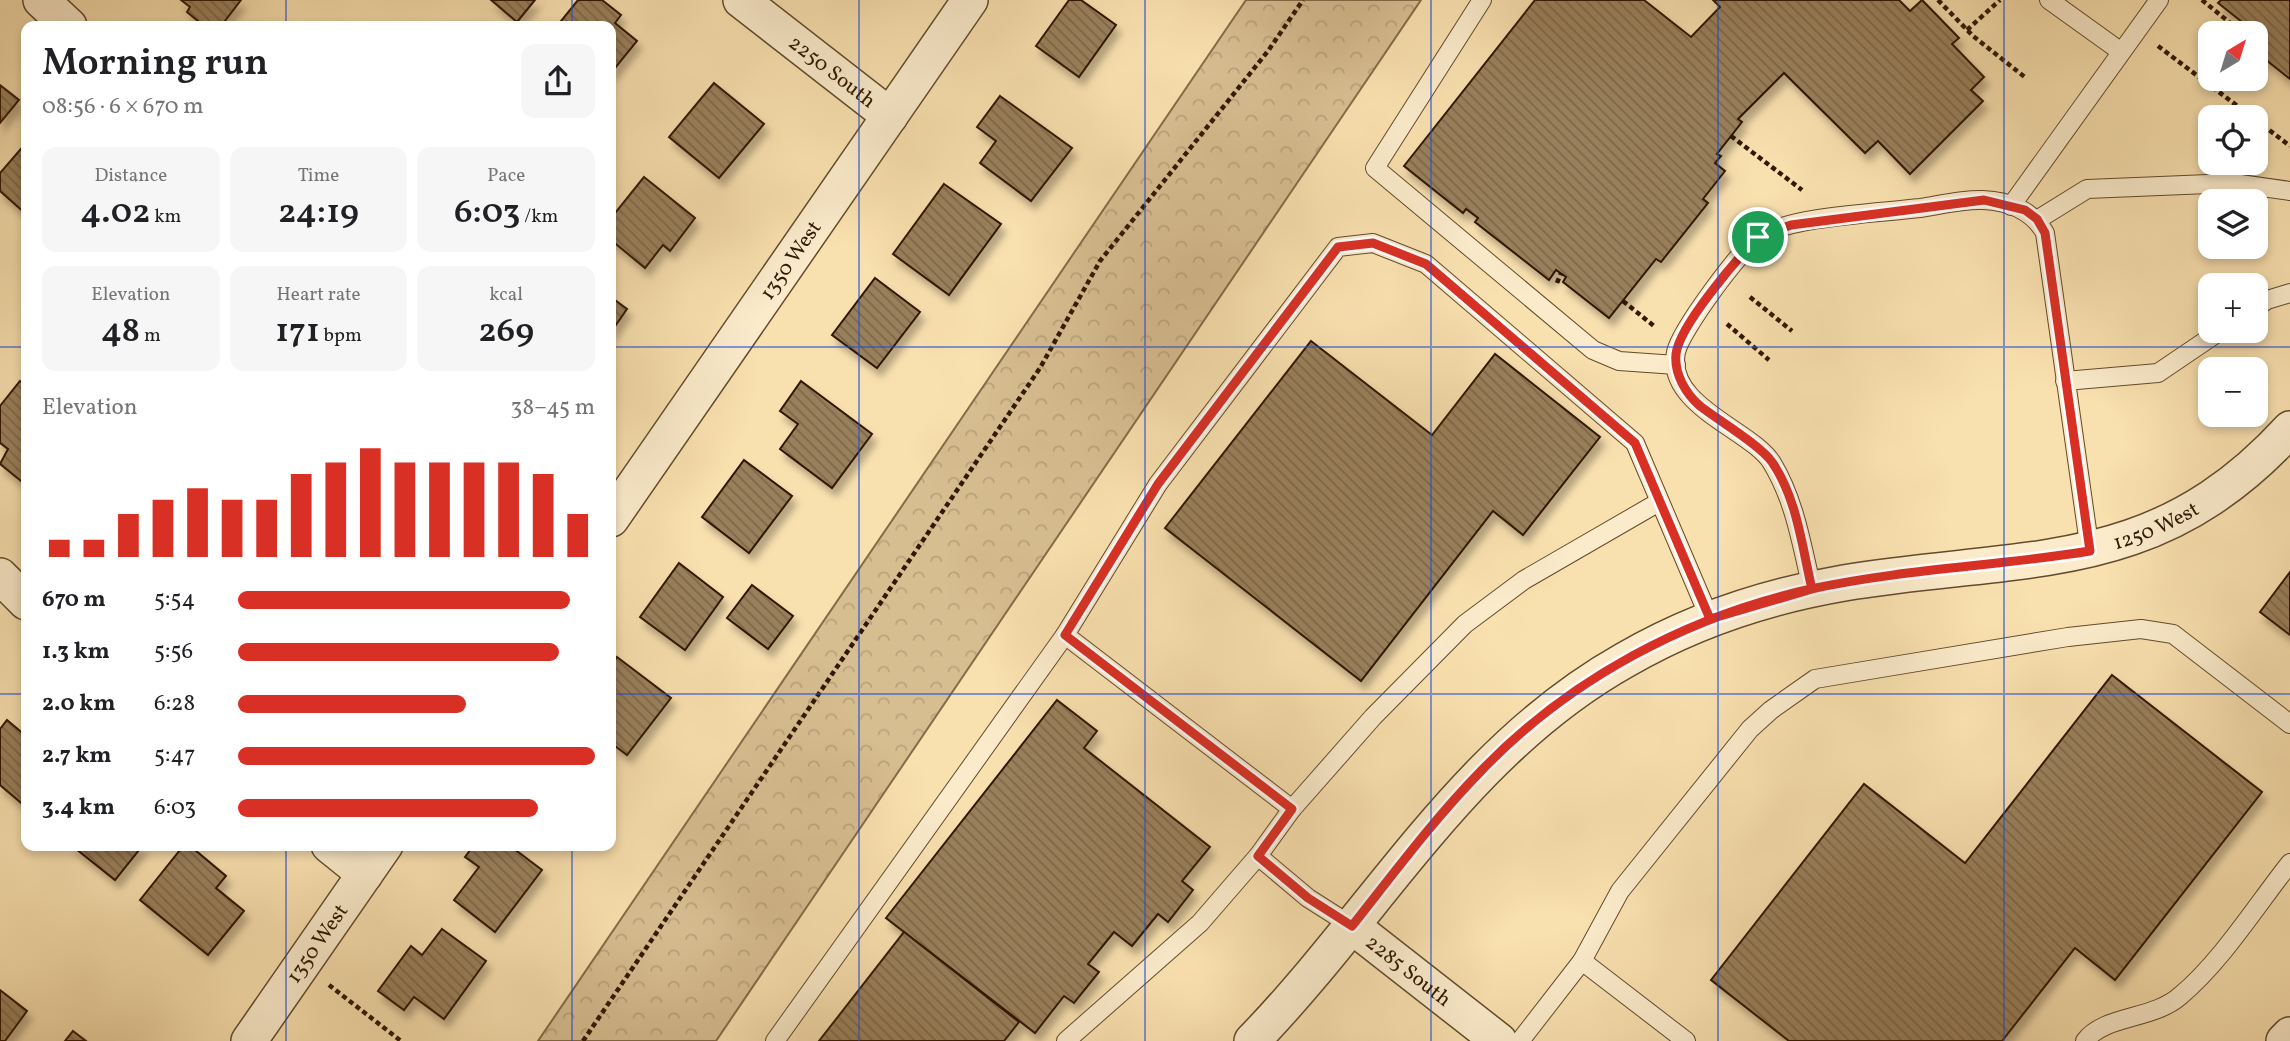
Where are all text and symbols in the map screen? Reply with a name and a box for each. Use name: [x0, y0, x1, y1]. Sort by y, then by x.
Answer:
north arrow: [2198, 21, 2268, 91]
map controls: [2198, 21, 2268, 427]
street label: 2250 South: [782, 29, 881, 116]
text: Morning run: [42, 38, 268, 91]
button: share: [521, 44, 595, 118]
text: 08:56 · 6 × 670 m: [42, 91, 203, 123]
button: locate: [2198, 105, 2268, 175]
text: Distance: [94, 163, 167, 189]
text: Time: [298, 163, 339, 189]
text: Pace: [487, 163, 525, 189]
text: 4.02: [80, 189, 150, 237]
text: 24:19: [278, 189, 359, 237]
text: 6:03: [454, 189, 520, 237]
button: layers: [2198, 189, 2268, 259]
text: km: [150, 204, 181, 230]
text: /km: [520, 204, 558, 230]
pin: [1728, 207, 1788, 267]
street label: 1350 West: [754, 215, 829, 306]
icon: arrive: [1739, 218, 1777, 256]
button: +: [2198, 273, 2268, 343]
text: Elevation: [91, 282, 170, 308]
text: Heart rate: [277, 282, 360, 308]
text: kcal: [489, 282, 523, 308]
text: 48: [101, 308, 140, 356]
text: 171: [275, 308, 320, 356]
text: 269: [478, 308, 534, 356]
text: m: [140, 323, 161, 349]
text: bpm: [320, 323, 362, 349]
button: −: [2198, 357, 2268, 427]
text: Elevation: [42, 392, 138, 424]
text: 38–45 m: [511, 392, 595, 424]
street label: 1250 West: [2110, 496, 2205, 558]
text: 670 m: [42, 584, 106, 616]
text: 5:54: [154, 584, 195, 616]
text: 1.3 km: [42, 636, 110, 668]
text: 5:56: [154, 636, 193, 668]
text: 2.0 km: [42, 688, 115, 720]
text: 6:28: [154, 688, 195, 720]
text: 2.7 km: [42, 740, 112, 772]
text: 5:47: [154, 740, 195, 772]
text: 3.4 km: [42, 792, 115, 824]
text: 6:03: [154, 792, 196, 824]
street label: 1350 West: [280, 899, 356, 990]
street label: 2285 South: [1359, 929, 1457, 1014]

